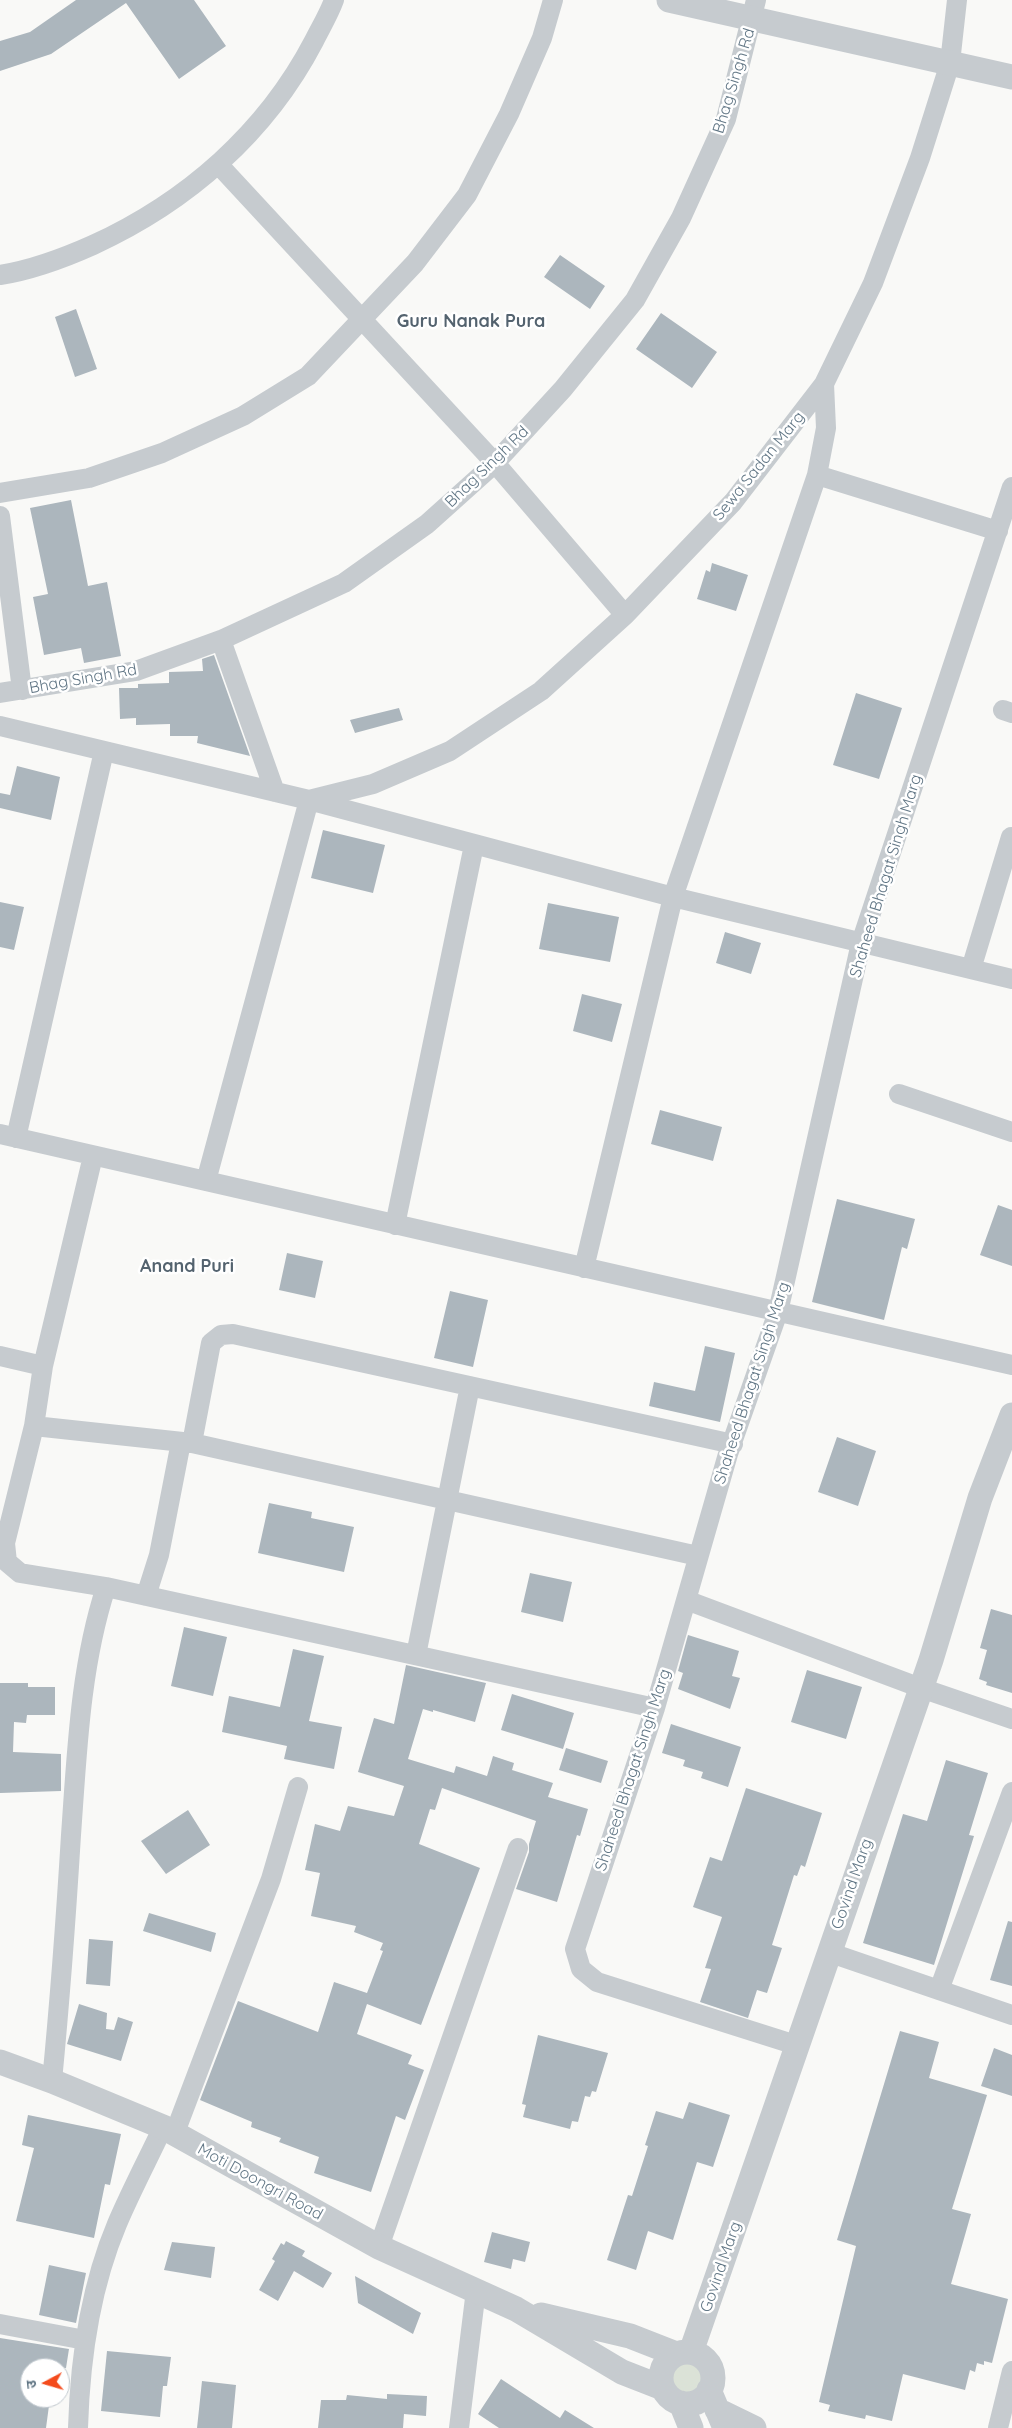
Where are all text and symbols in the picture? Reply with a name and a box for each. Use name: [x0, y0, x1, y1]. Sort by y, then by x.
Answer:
street label: Bhag Singh Rd: [709, 26, 759, 136]
district label: Guru Nanak Pura: [397, 311, 545, 333]
street label: Sewa Sadan Marg: [709, 408, 809, 524]
street label: Bhag Singh Rd: [441, 422, 533, 512]
street label: Bhag Singh Rd: [28, 660, 138, 698]
street label: Shaheed Bhagat Singh Marg: [846, 772, 926, 980]
district label: Anand Puri: [140, 1256, 234, 1278]
street label: Shaheed Bhagat Singh Marg: [710, 1279, 794, 1487]
street label: Shaheed Bhagat Singh Marg: [591, 1666, 675, 1874]
street label: Govind Marg: [828, 1836, 876, 1932]
street label: Moti Doongri Road: [194, 2140, 326, 2224]
street label: Govind Marg: [697, 2219, 745, 2315]
north arrow: [20, 2358, 70, 2408]
text: उ: [22, 2379, 40, 2389]

